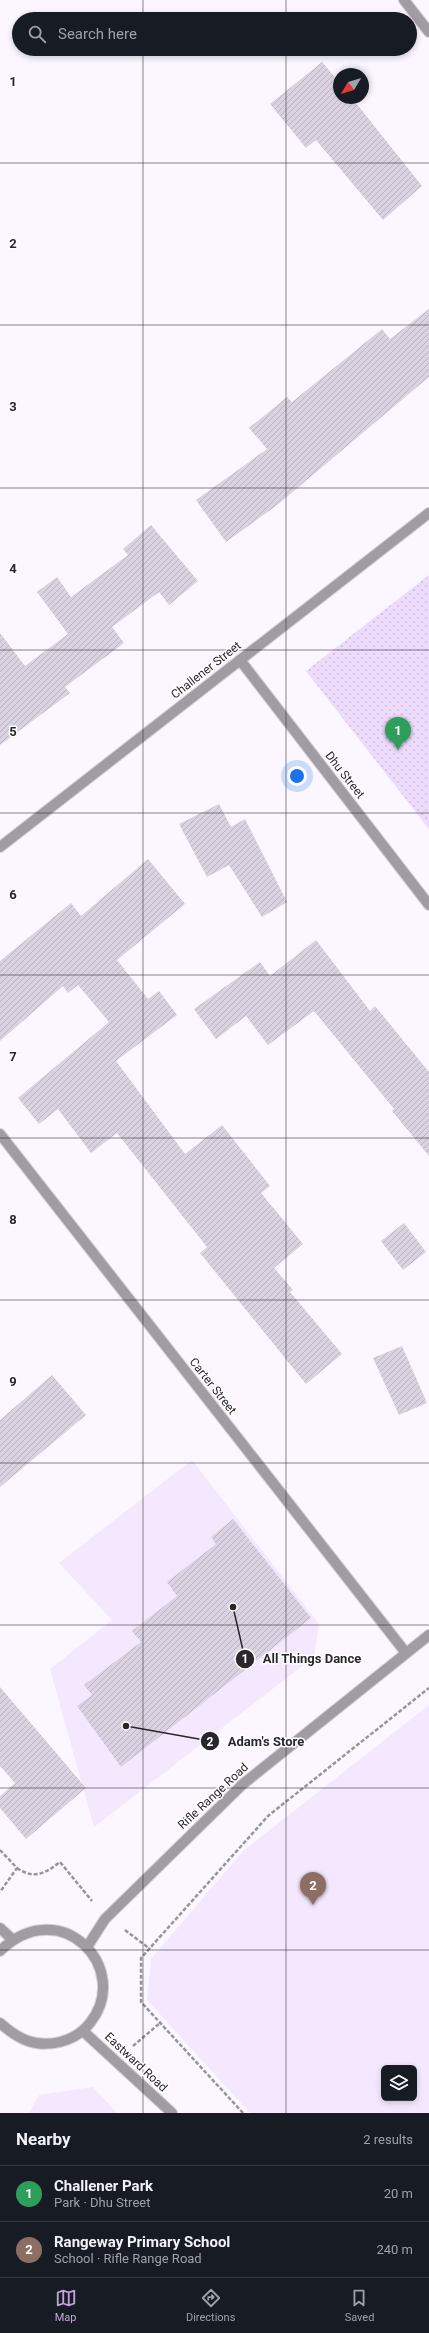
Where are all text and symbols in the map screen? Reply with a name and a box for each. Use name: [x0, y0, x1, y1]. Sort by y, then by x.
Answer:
search box: [12, 12, 417, 56]
icon: search: [26, 23, 48, 45]
text: Search here: [58, 25, 137, 43]
north arrow: [333, 68, 369, 104]
text: 1: [9, 74, 17, 89]
text: 2: [9, 236, 17, 251]
text: 3: [9, 399, 17, 414]
text: 4: [9, 561, 17, 576]
street label: Challener Street: [168, 638, 244, 702]
pin: 1: [385, 717, 411, 750]
text: 5: [9, 724, 17, 739]
street label: Dhu Street: [322, 749, 368, 801]
your location: [287, 766, 307, 786]
text: 6: [9, 887, 17, 902]
text: 7: [9, 1049, 17, 1064]
text: 8: [9, 1212, 17, 1227]
street label: Carter Street: [187, 1355, 239, 1417]
text: 9: [9, 1374, 17, 1389]
callout: All Things Dance: [235, 1646, 370, 1671]
text: All Things Dance: [263, 1651, 361, 1666]
text: 1: [242, 1652, 248, 1666]
callout: Adam's Store: [200, 1729, 312, 1754]
text: Adam's Store: [228, 1734, 304, 1749]
text: 2: [207, 1735, 214, 1749]
street label: Rifle Range Road: [175, 1760, 251, 1832]
pin: 2: [300, 1872, 326, 1905]
street label: Eastward Road: [102, 2030, 170, 2094]
map controls: [381, 2065, 417, 2101]
button: layers: [381, 2065, 417, 2101]
text: Nearby: [16, 2129, 71, 2149]
text: 2 results: [363, 2132, 413, 2147]
text: Challener Park: [54, 2177, 153, 2195]
text: 1: [25, 2186, 33, 2201]
text: 20 m: [384, 2186, 413, 2201]
text: Park · Dhu Street: [54, 2195, 150, 2210]
text: Rangeway Primary School: [54, 2233, 230, 2251]
text: 2: [25, 2242, 33, 2257]
text: 240 m: [376, 2242, 413, 2257]
text: School · Rifle Range Road: [54, 2251, 202, 2266]
tab: Map: [55, 2287, 77, 2324]
tab: Directions: [186, 2287, 235, 2324]
tab: Saved: [345, 2287, 374, 2324]

